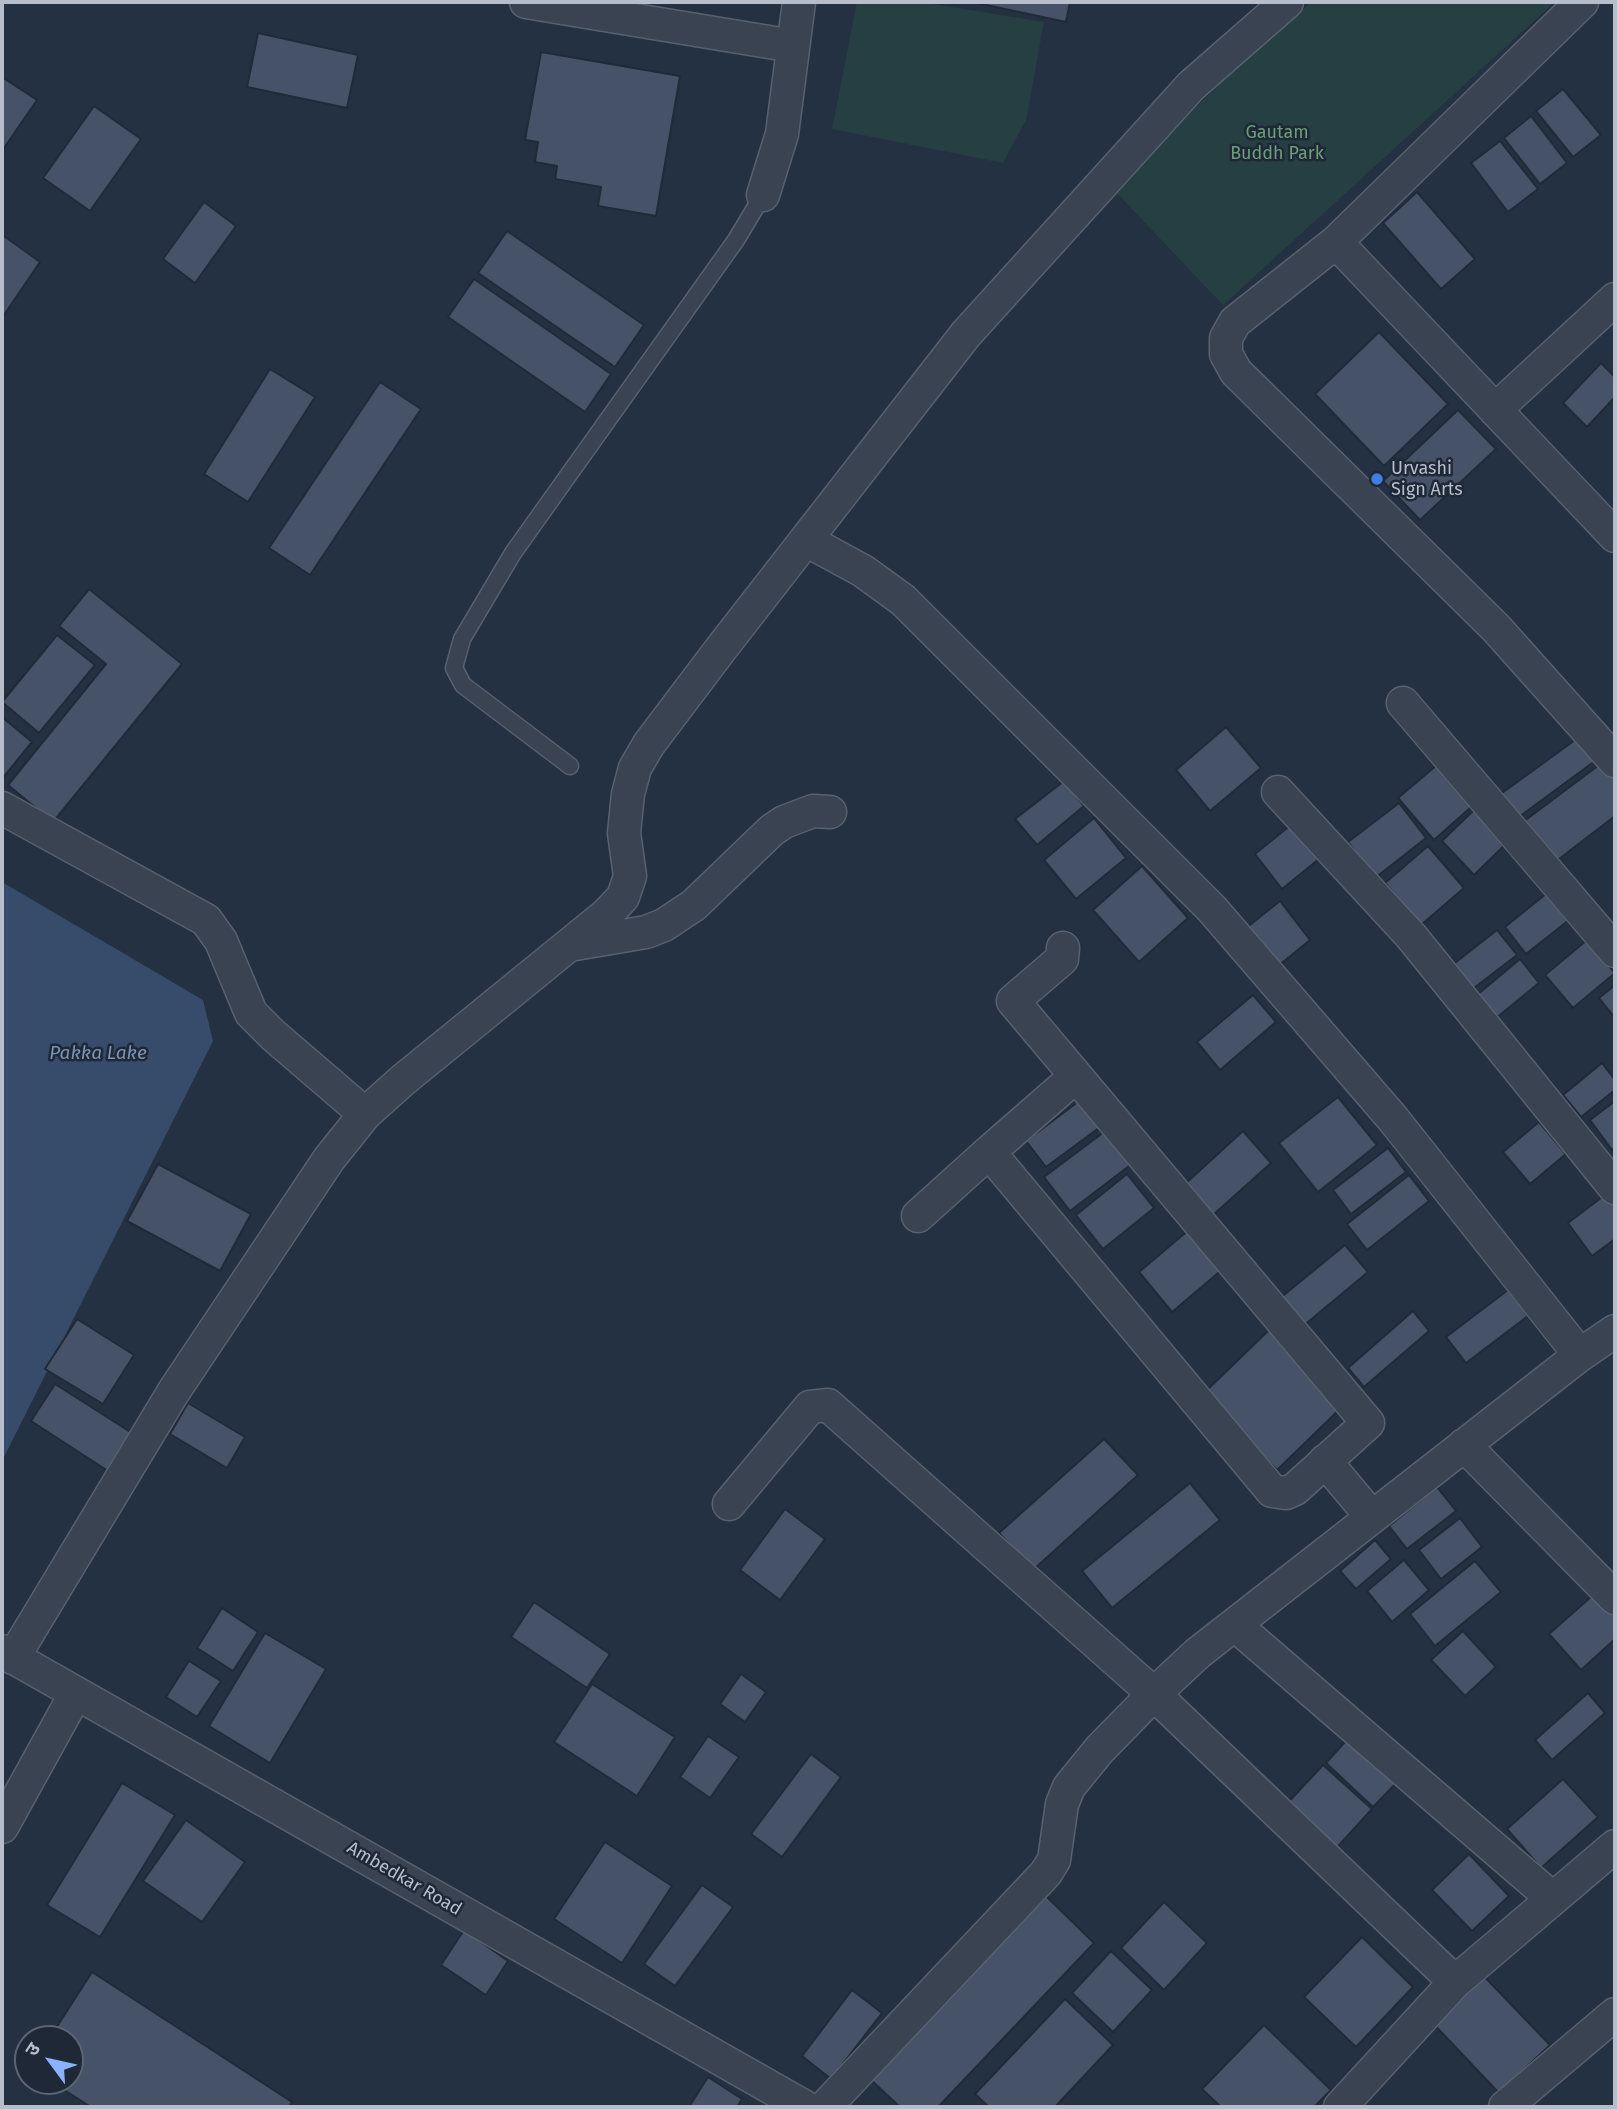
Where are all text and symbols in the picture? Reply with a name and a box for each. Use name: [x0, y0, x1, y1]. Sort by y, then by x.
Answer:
park label: Gautam Buddh Park: [1230, 122, 1324, 164]
place label: Urvashi Sign Arts: [1391, 458, 1463, 500]
marker: Urvashi Sign Arts: [1369, 471, 1385, 487]
water label: Pakka Lake: [49, 1043, 147, 1065]
street label: Ambedkar Road: [343, 1837, 465, 1921]
north arrow: [14, 2025, 84, 2095]
text: उ: [20, 2038, 45, 2060]

